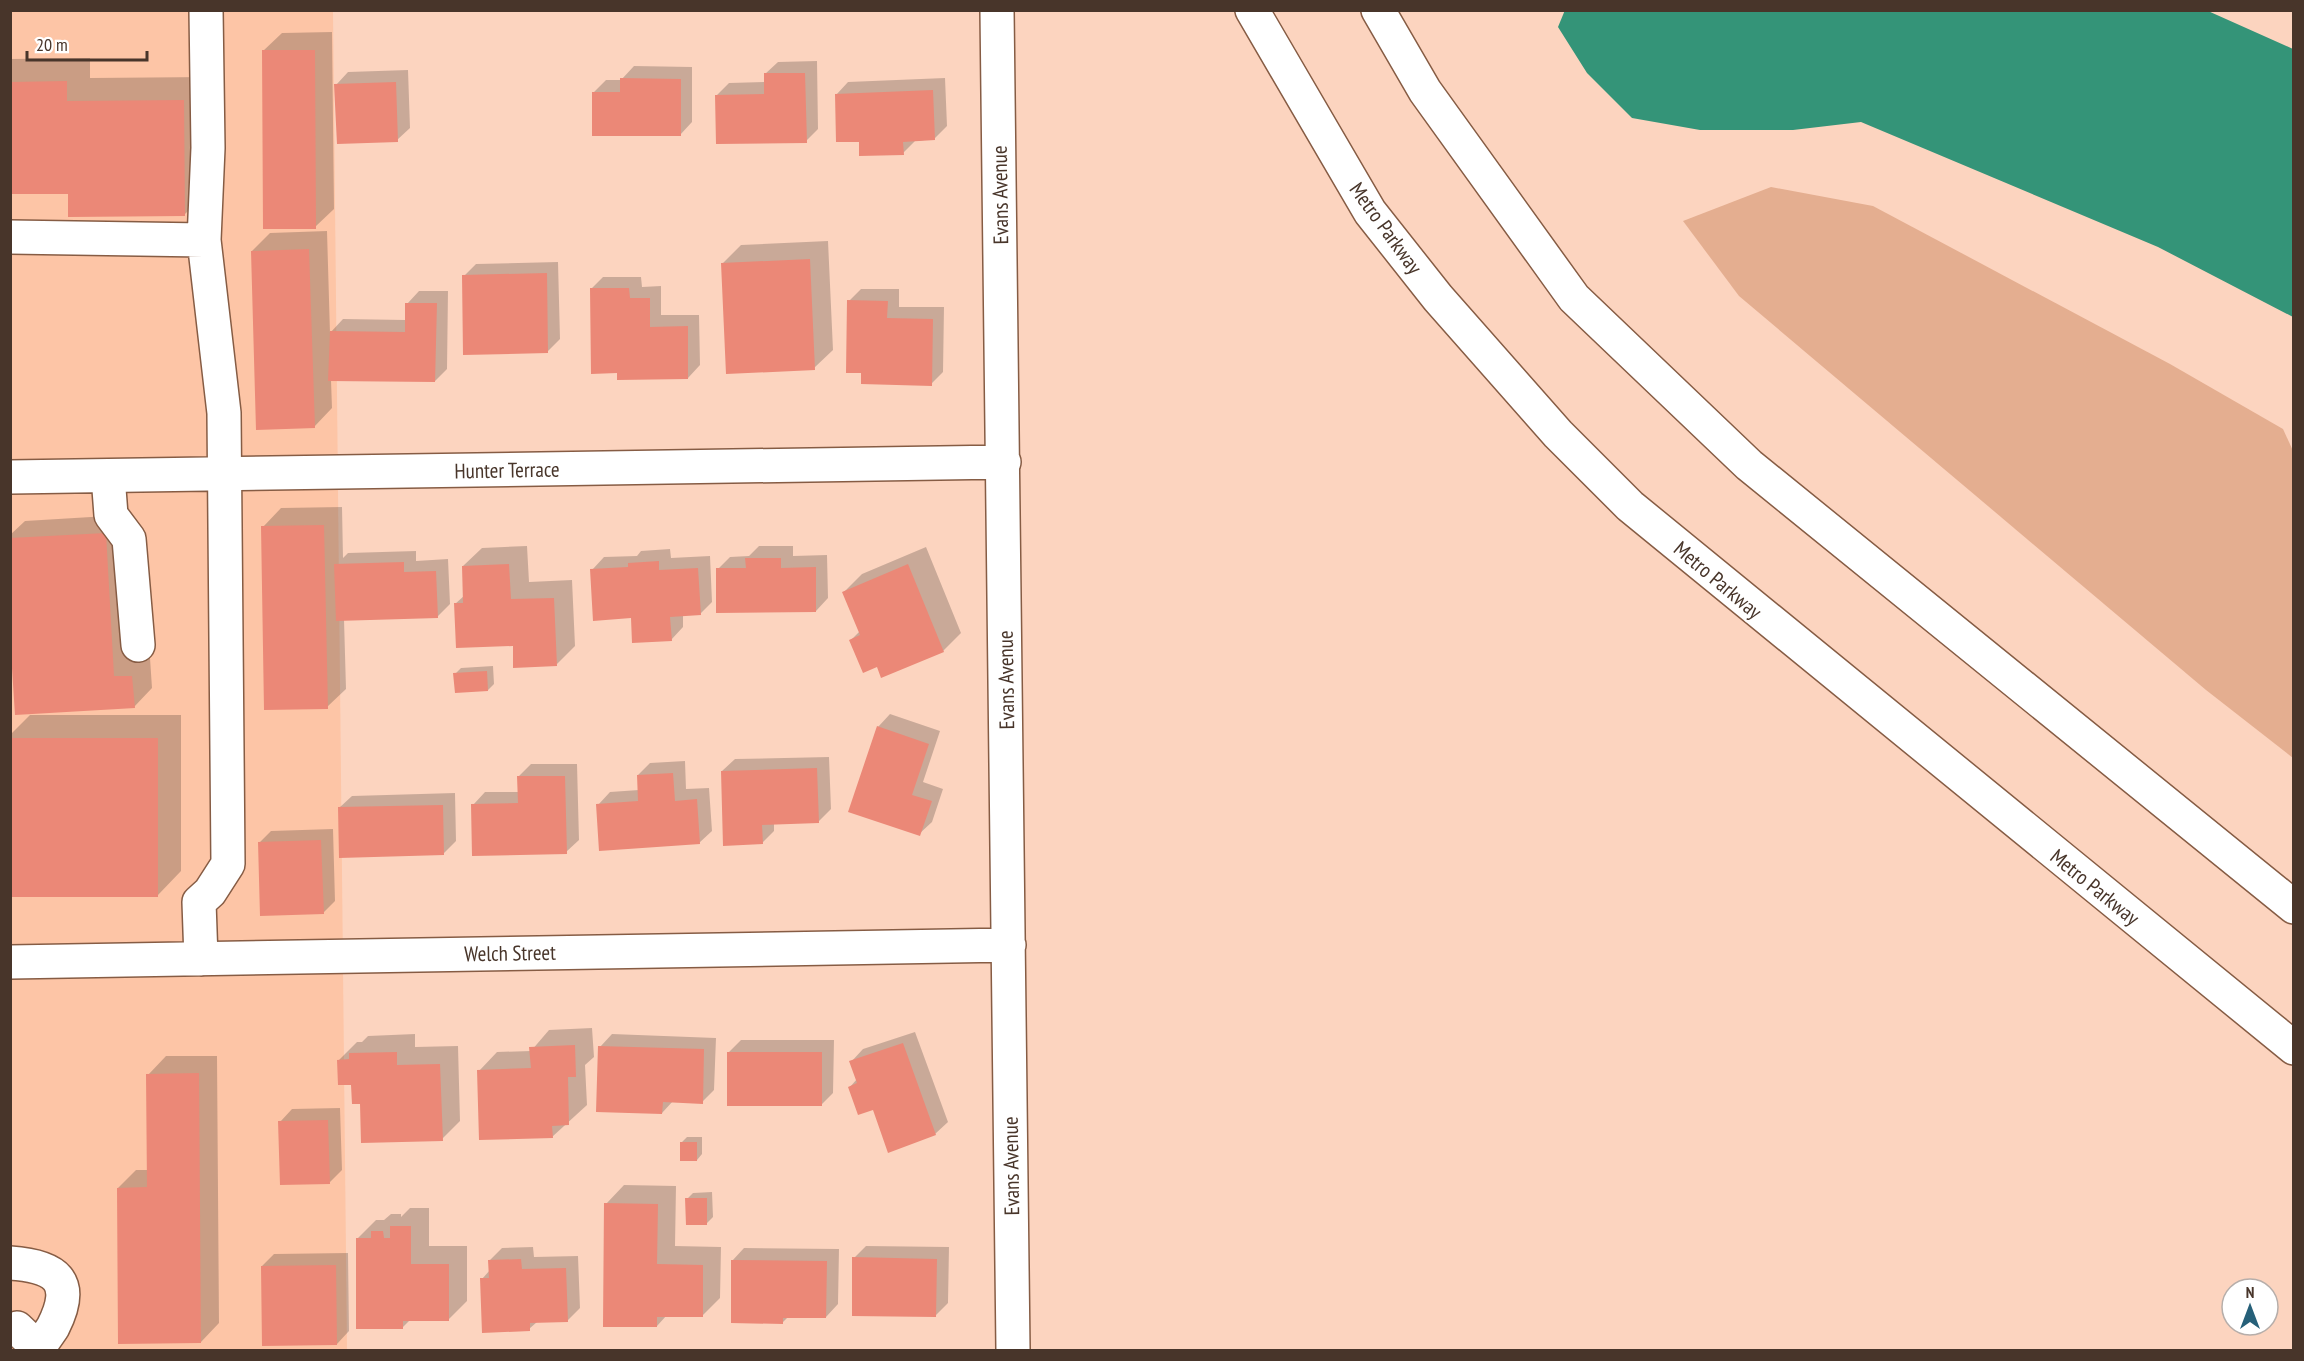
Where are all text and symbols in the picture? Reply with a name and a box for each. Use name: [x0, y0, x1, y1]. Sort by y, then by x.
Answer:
scale bar: [27, 24, 147, 62]
text: 20 m: [36, 33, 68, 56]
street label: Evans Avenue: [986, 145, 1014, 245]
street label: Metro Parkway: [1344, 177, 1428, 279]
street label: Hunter Terrace: [454, 456, 560, 484]
street label: Metro Parkway: [1668, 535, 1768, 625]
street label: Evans Avenue: [992, 630, 1020, 730]
street label: Metro Parkway: [2045, 843, 2145, 931]
street label: Welch Street: [464, 939, 556, 967]
street label: Evans Avenue: [997, 1116, 1025, 1216]
north arrow: [2220, 1277, 2280, 1337]
text: N: [2246, 1282, 2254, 1302]

